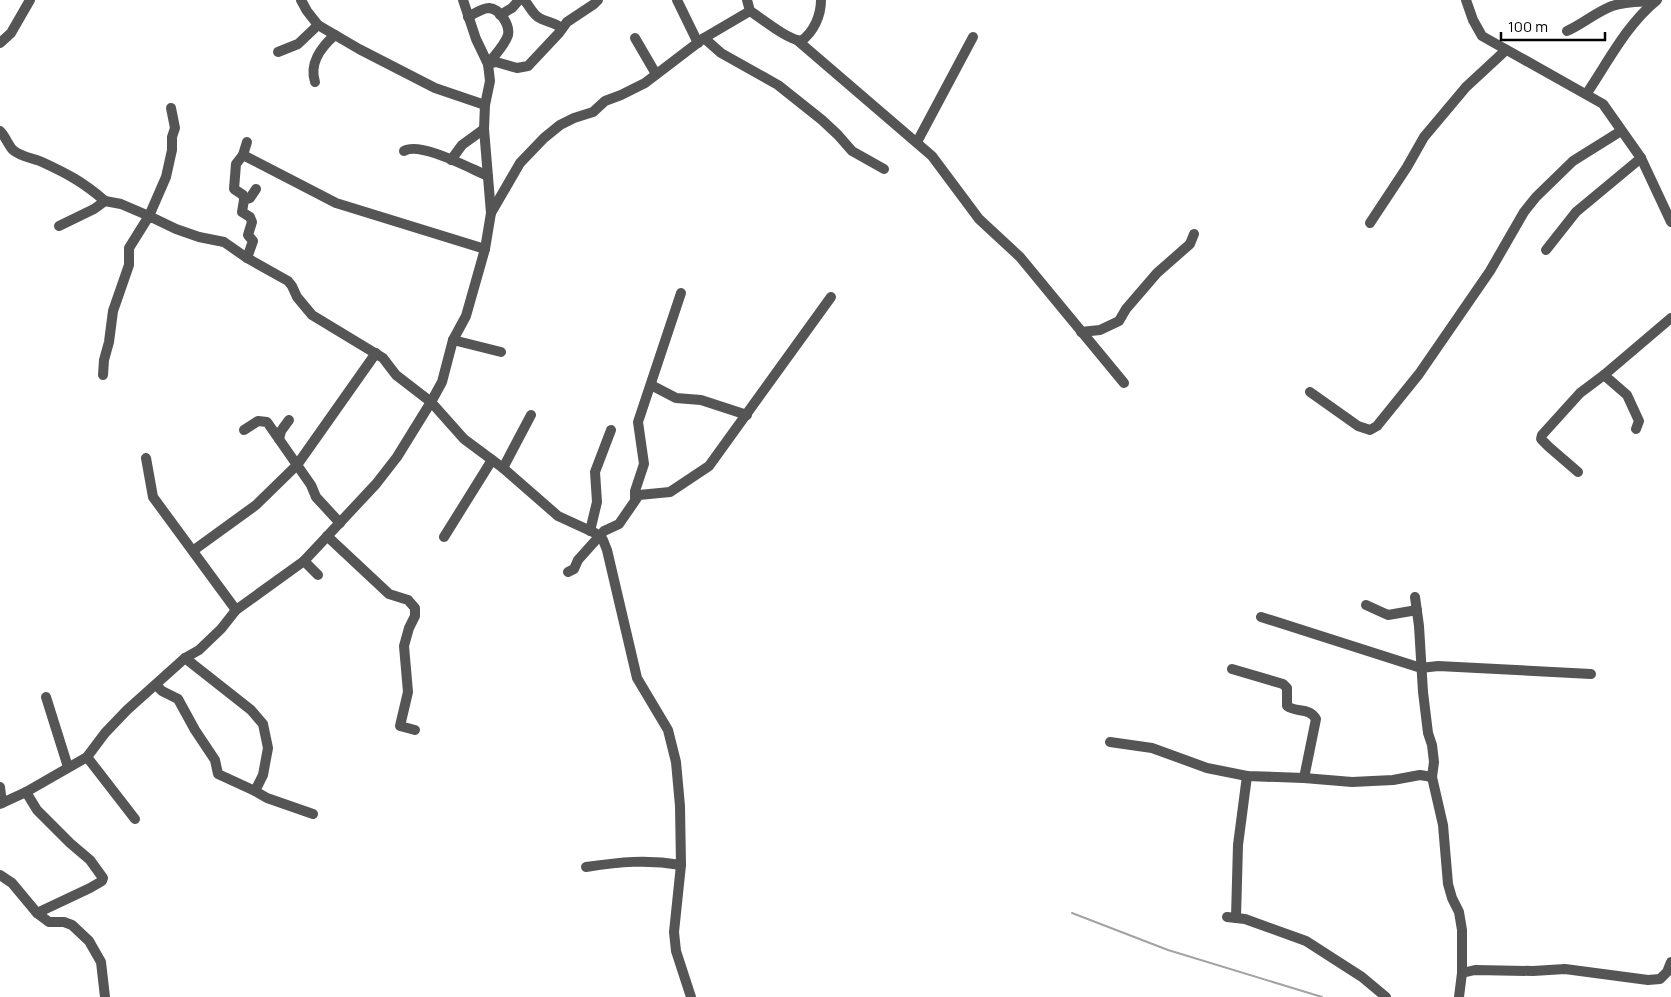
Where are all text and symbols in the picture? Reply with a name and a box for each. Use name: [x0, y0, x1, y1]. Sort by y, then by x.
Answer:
scale bar: [1501, 10, 1605, 42]
text: 100 m: [1508, 16, 1548, 37]

